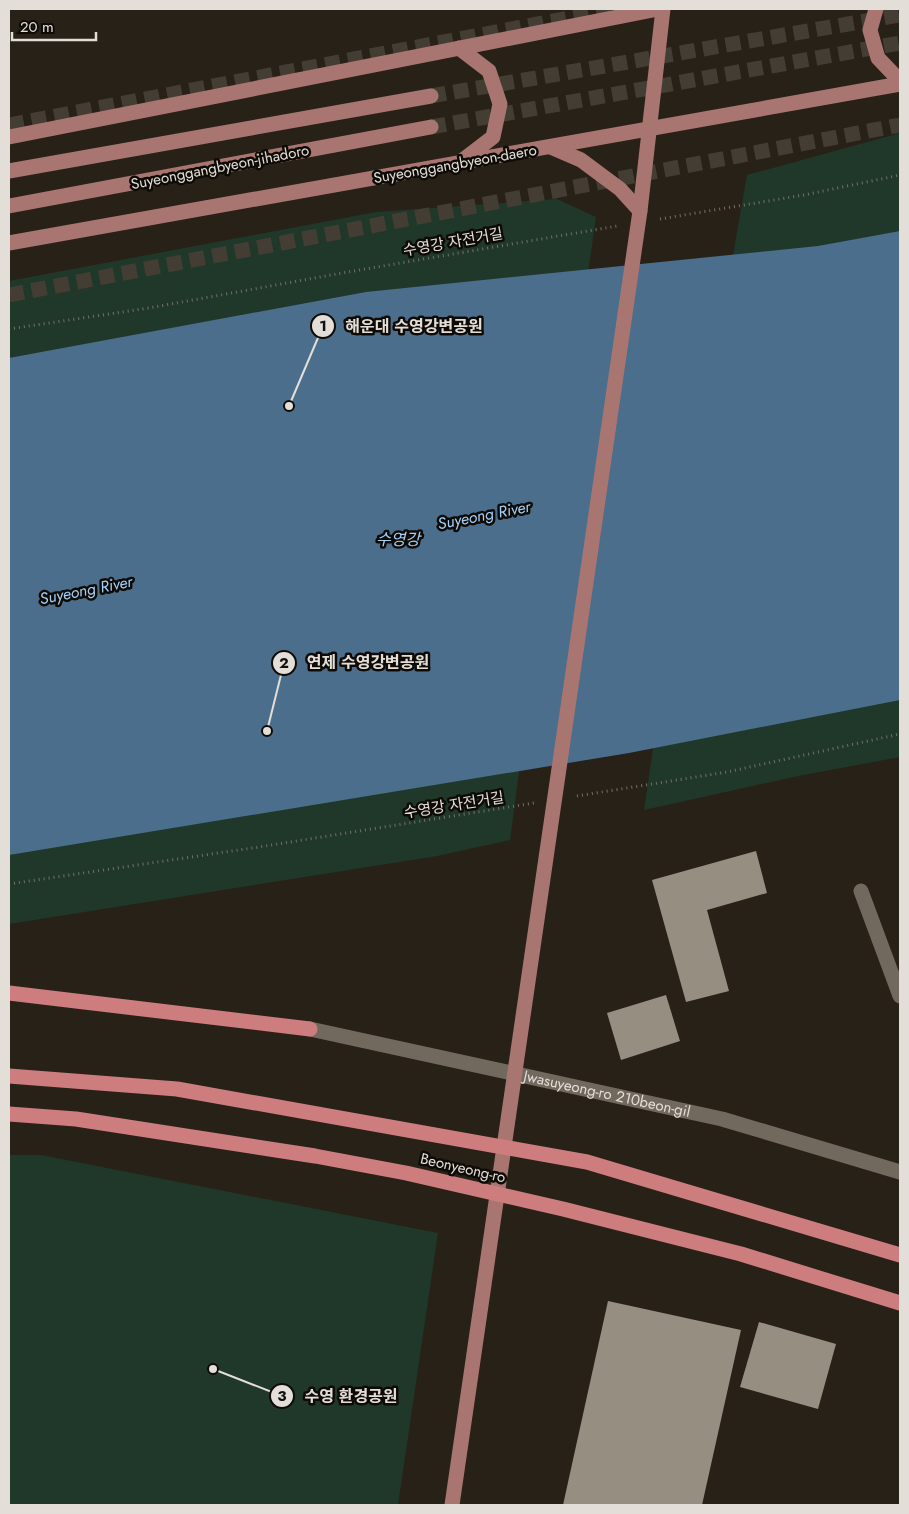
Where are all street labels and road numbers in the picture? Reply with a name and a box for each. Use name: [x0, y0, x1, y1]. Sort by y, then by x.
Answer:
street label: Suyeonggangbyeon-jihadoro: [129, 139, 311, 195]
street label: Suyeonggangbyeon-daero: [372, 139, 538, 189]
street label: 수영강 자전거길: [401, 222, 505, 262]
street label: 수영강 자전거길: [402, 786, 506, 824]
street label: Jwasuyeong-ro 210beon-gil: [519, 1065, 693, 1123]
street label: Beonyeong-ro: [418, 1147, 508, 1189]

